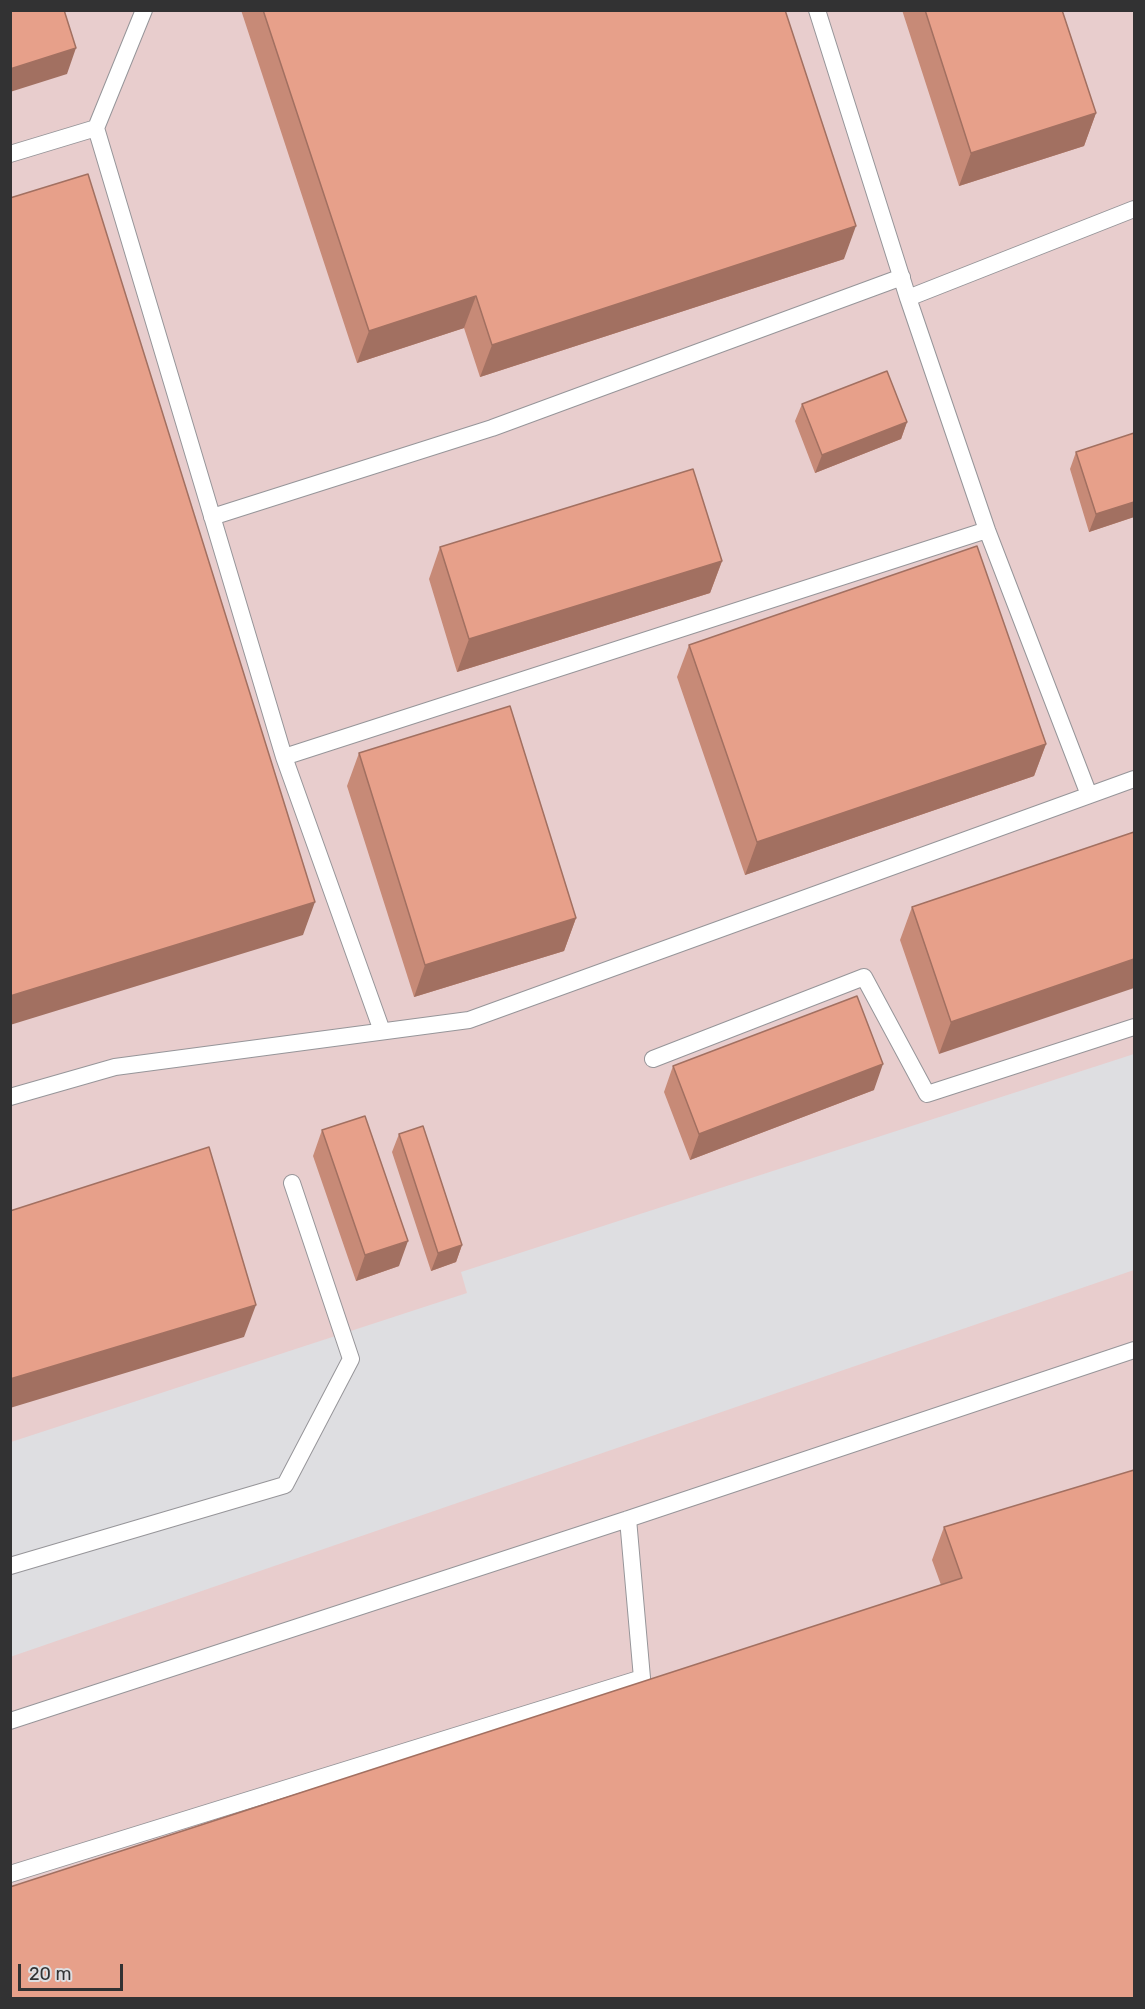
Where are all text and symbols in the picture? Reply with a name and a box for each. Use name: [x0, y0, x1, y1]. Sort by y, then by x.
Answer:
scale bar: [21, 1952, 126, 1990]
text: 20 m: [29, 1963, 71, 1985]

